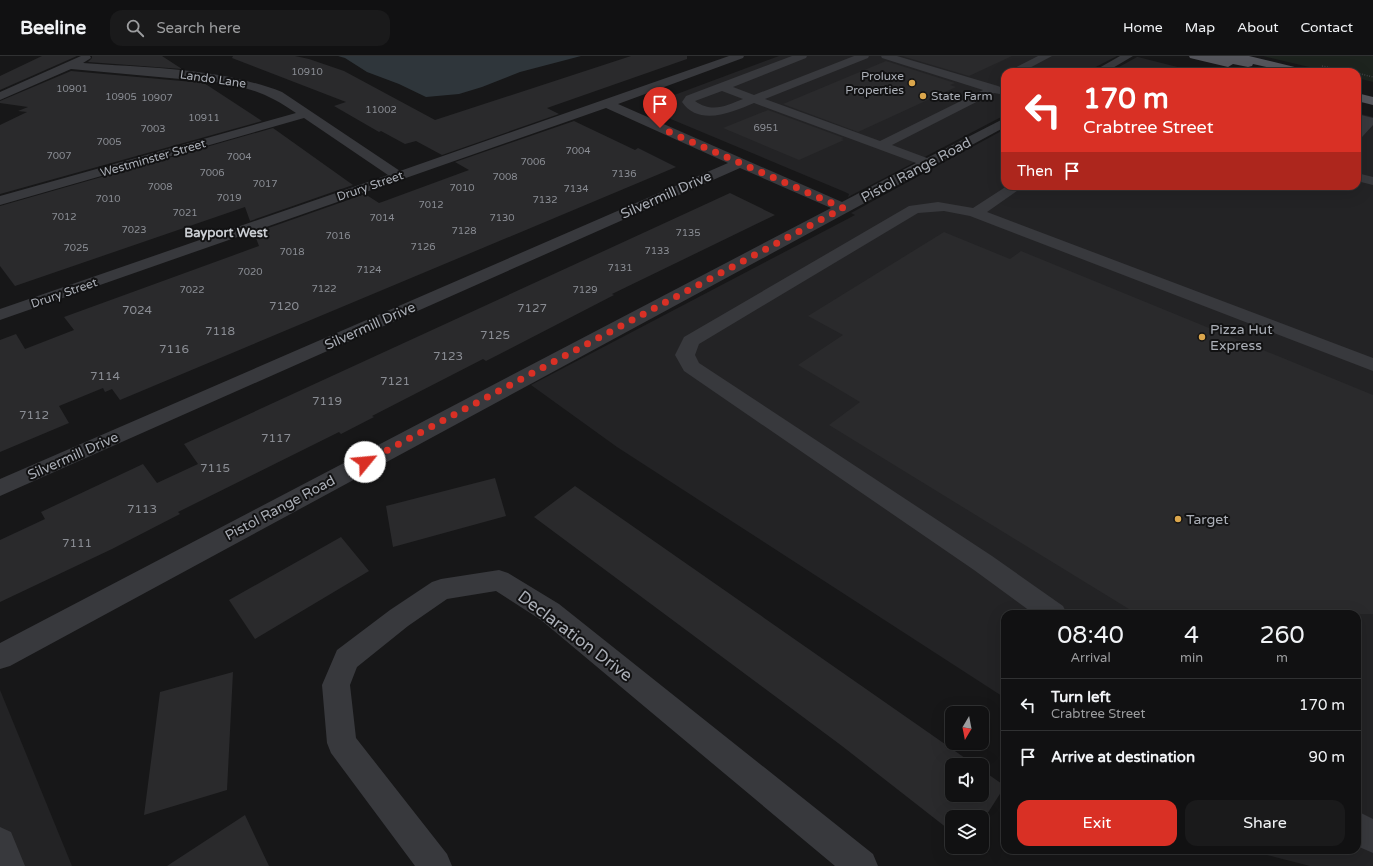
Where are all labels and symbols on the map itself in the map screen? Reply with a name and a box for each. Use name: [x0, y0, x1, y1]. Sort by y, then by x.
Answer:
house number: 10910: [291, 66, 323, 78]
street label: Lando Lane: [179, 67, 247, 91]
place label: Proluxe Properties: [845, 69, 904, 97]
marker: Proluxe Properties: [907, 78, 917, 88]
house number: 10901: [56, 83, 88, 95]
pin: [643, 87, 677, 128]
place label: State Farm: [931, 89, 992, 103]
house number: 10905: [105, 91, 137, 103]
marker: State Farm: [918, 91, 928, 101]
house number: 10907: [141, 92, 173, 104]
house number: 11002: [365, 104, 397, 116]
house number: 10911: [188, 112, 220, 124]
house number: 6951: [753, 122, 779, 134]
house number: 7003: [140, 123, 166, 135]
street label: Pistol Range Road: [858, 134, 974, 206]
house number: 7005: [96, 136, 122, 148]
street label: Westminster Street: [99, 136, 208, 180]
house number: 7004: [565, 145, 591, 157]
house number: 7007: [46, 150, 72, 162]
house number: 7004: [226, 151, 252, 163]
house number: 7006: [520, 156, 546, 168]
house number: 7006: [199, 167, 225, 179]
street label: Silvermill Drive: [618, 167, 714, 223]
street label: Drury Street: [335, 168, 405, 204]
house number: 7136: [611, 168, 637, 180]
house number: 7008: [492, 171, 518, 183]
house number: 7017: [252, 178, 278, 190]
house number: 7008: [147, 181, 173, 193]
house number: 7010: [449, 182, 475, 194]
house number: 7134: [563, 183, 589, 195]
house number: 7019: [216, 192, 242, 204]
house number: 7010: [95, 193, 121, 205]
house number: 7132: [532, 194, 558, 206]
house number: 7012: [418, 199, 444, 211]
house number: 7021: [172, 207, 198, 219]
house number: 7012: [51, 211, 77, 223]
house number: 7014: [369, 212, 395, 224]
house number: 7130: [489, 212, 515, 224]
house number: 7023: [121, 224, 147, 236]
district label: Bayport West: [184, 225, 268, 241]
house number: 7128: [451, 225, 477, 237]
house number: 7135: [675, 227, 701, 239]
house number: 7016: [325, 230, 351, 242]
house number: 7126: [410, 241, 436, 253]
house number: 7025: [63, 242, 89, 254]
house number: 7133: [644, 245, 670, 257]
house number: 7018: [279, 246, 305, 258]
house number: 7131: [607, 262, 633, 274]
house number: 7124: [356, 264, 382, 276]
house number: 7020: [237, 266, 263, 278]
street label: Drury Street: [29, 275, 99, 311]
house number: 7122: [311, 283, 337, 295]
house number: 7022: [179, 284, 205, 296]
house number: 7129: [572, 284, 598, 296]
street label: Silvermill Drive: [322, 298, 418, 354]
house number: 7120: [269, 299, 300, 313]
house number: 7127: [517, 301, 547, 315]
house number: 7024: [122, 303, 153, 317]
place label: Pizza Hut Express: [1210, 321, 1273, 354]
house number: 7118: [205, 324, 235, 338]
house number: 7125: [480, 328, 510, 342]
marker: Pizza Hut Express: [1197, 332, 1207, 342]
house number: 7116: [159, 342, 189, 356]
house number: 7123: [433, 349, 463, 363]
house number: 7114: [90, 369, 121, 383]
house number: 7121: [380, 374, 410, 388]
house number: 7119: [312, 394, 342, 408]
house number: 7112: [19, 408, 49, 422]
street label: Silvermill Drive: [25, 428, 121, 484]
house number: 7117: [261, 431, 291, 445]
position arrow: [344, 441, 386, 483]
house number: 7115: [200, 461, 230, 475]
street label: Pistol Range Road: [222, 472, 338, 544]
house number: 7113: [127, 502, 157, 516]
place label: Target: [1186, 511, 1229, 528]
marker: Target: [1173, 514, 1183, 524]
house number: 7111: [62, 536, 92, 550]
street label: Declaration Drive: [513, 586, 637, 686]
north arrow: [945, 706, 989, 750]

